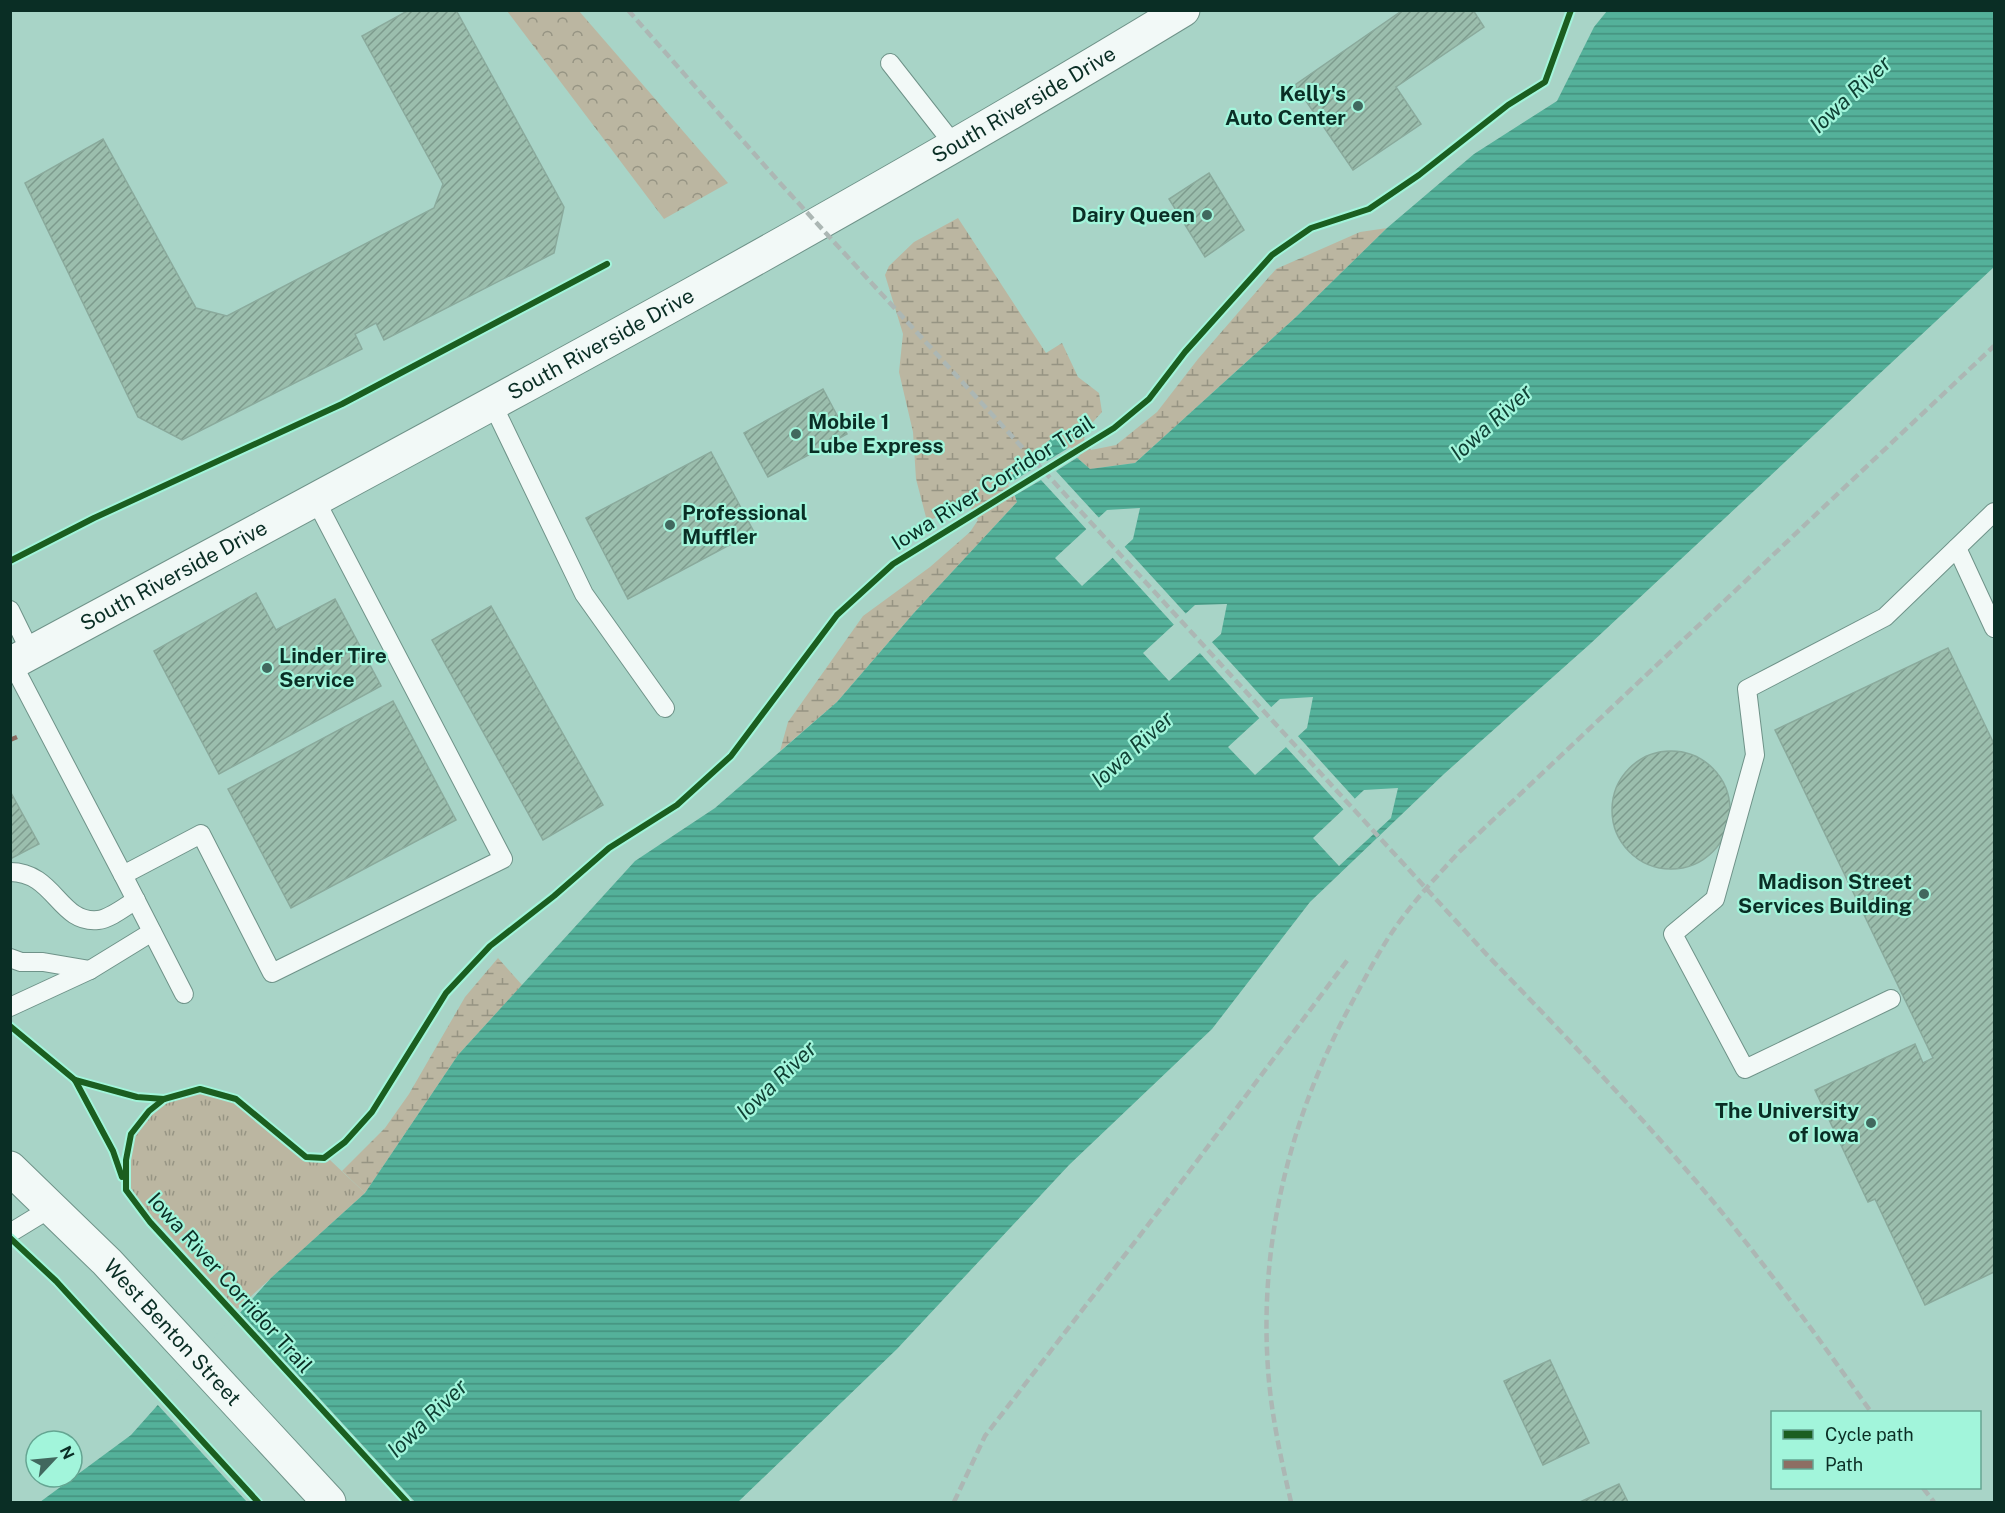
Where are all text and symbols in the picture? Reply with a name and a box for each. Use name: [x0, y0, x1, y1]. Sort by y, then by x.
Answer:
street label: South Riverside Drive: [927, 41, 1120, 168]
water label: Iowa River: [1804, 49, 1896, 138]
place label: Kelly's Auto Center: [1225, 81, 1346, 130]
marker: Kelly's Auto Center: [1351, 99, 1365, 113]
place label: Dairy Queen: [1072, 202, 1195, 227]
marker: Dairy Queen: [1200, 208, 1214, 222]
street label: South Riverside Drive: [503, 282, 698, 405]
water label: Iowa River: [1445, 378, 1538, 466]
place label: Mobile 1 Lube Express: [808, 409, 944, 458]
street label: Iowa River Corridor Trail: [887, 410, 1098, 555]
marker: Mobile 1 Lube Express: [789, 427, 803, 441]
place label: Professional Muffler: [682, 500, 807, 549]
street label: South Riverside Drive: [76, 515, 271, 636]
marker: Professional Muffler: [663, 518, 677, 532]
place label: Linder Tire Service: [279, 643, 387, 692]
marker: Linder Tire Service: [260, 661, 274, 675]
water label: Iowa River: [1086, 705, 1179, 793]
place label: Madison Street Services Building: [1738, 869, 1912, 918]
marker: Madison Street Services Building: [1917, 887, 1931, 901]
water label: Iowa River: [731, 1035, 822, 1125]
place label: The University of Iowa: [1715, 1098, 1859, 1147]
marker: The University of Iowa: [1864, 1116, 1878, 1130]
street label: Iowa River Corridor Trail: [143, 1187, 318, 1378]
street label: West Benton Street: [99, 1254, 246, 1411]
water label: Iowa River: [382, 1373, 473, 1463]
legend: [1771, 1411, 1981, 1489]
text: Cycle path: [1825, 1424, 1914, 1445]
north arrow: [24, 1429, 84, 1489]
text: N: [56, 1443, 78, 1462]
text: Path: [1825, 1454, 1863, 1475]

